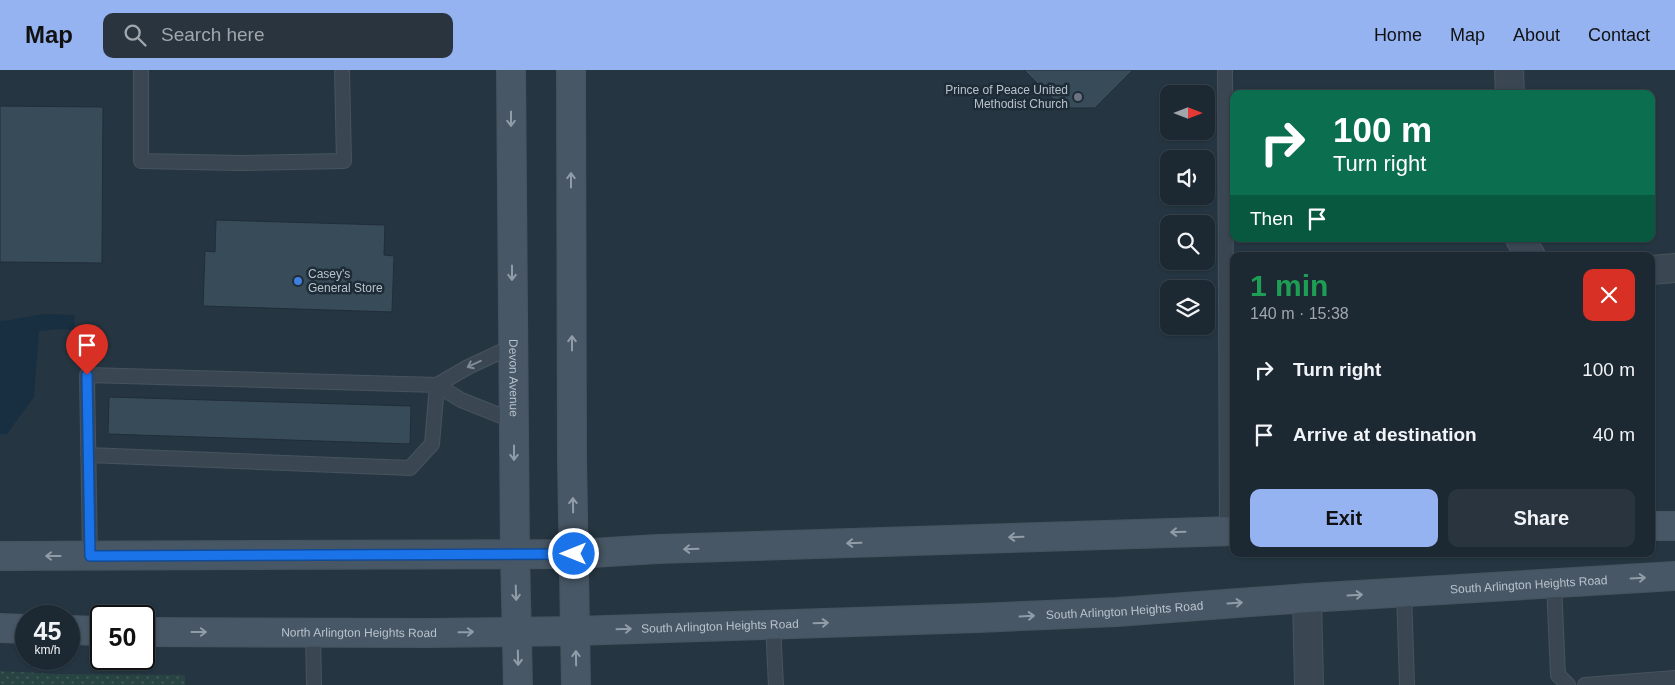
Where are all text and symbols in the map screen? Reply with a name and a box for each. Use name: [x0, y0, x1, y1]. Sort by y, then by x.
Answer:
search box: [103, 13, 453, 58]
text: Map: [25, 21, 73, 48]
icon: search: [121, 21, 149, 49]
text: Search here: [161, 24, 265, 45]
text: Home: [1374, 25, 1422, 45]
text: Map: [1450, 25, 1485, 45]
text: About: [1513, 25, 1560, 45]
text: Contact: [1588, 25, 1650, 45]
place label: Prince of Peace United Methodist Church: [945, 83, 1068, 111]
north arrow: [1160, 85, 1215, 140]
map controls: [1160, 85, 1215, 335]
marker: Prince of Peace United Methodist Church: [1072, 91, 1084, 103]
one-way arrow: [506, 110, 516, 126]
icon: right: [1250, 110, 1315, 175]
text: 100 m: [1333, 110, 1432, 149]
button: sound: [1160, 150, 1215, 205]
text: Turn right: [1333, 151, 1426, 176]
one-way arrow: [566, 173, 576, 189]
icon: arrive: [1303, 205, 1331, 233]
text: Then: [1250, 208, 1293, 229]
button: search: [1160, 215, 1215, 270]
one-way arrow: [507, 265, 517, 281]
place label: Casey's General Store: [308, 267, 383, 295]
text: 1 min: [1250, 269, 1328, 302]
button: close: [1583, 269, 1635, 321]
marker: Casey's General Store: [292, 275, 304, 287]
button: layers: [1160, 280, 1215, 335]
text: 140 m · 15:38: [1250, 305, 1349, 322]
pin: [66, 324, 108, 375]
icon: arrive: [73, 331, 101, 359]
one-way arrow: [567, 335, 577, 352]
street label: Devon Avenue: [506, 339, 521, 417]
icon: right: [1250, 356, 1278, 384]
text: Turn right: [1293, 359, 1381, 380]
text: 100 m: [1582, 359, 1635, 380]
one-way arrow: [467, 360, 482, 369]
icon: arrive: [1250, 421, 1278, 449]
text: Arrive at destination: [1293, 424, 1477, 445]
text: 40 m: [1593, 424, 1635, 445]
one-way arrow: [509, 445, 519, 461]
button: Exit: [1250, 489, 1438, 547]
button: Share: [1448, 489, 1635, 547]
one-way arrow: [569, 498, 578, 514]
position arrow: [547, 527, 599, 579]
one-way arrow: [1171, 527, 1187, 537]
one-way arrow: [1008, 532, 1024, 542]
one-way arrow: [846, 539, 862, 548]
one-way arrow: [683, 544, 699, 553]
one-way arrow: [46, 551, 62, 561]
street label: South Arlington Heights Road: [1450, 573, 1608, 596]
one-way arrow: [1630, 574, 1646, 583]
one-way arrow: [511, 584, 521, 601]
one-way arrow: [1347, 590, 1363, 599]
one-way arrow: [1227, 598, 1243, 608]
street label: South Arlington Heights Road: [1046, 599, 1204, 622]
speed limit sign: 50: [90, 605, 155, 670]
one-way arrow: [1018, 612, 1034, 621]
text: 45: [34, 617, 61, 645]
street label: South Arlington Heights Road: [641, 617, 799, 636]
one-way arrow: [813, 619, 829, 628]
one-way arrow: [616, 624, 632, 634]
street label: North Arlington Heights Road: [281, 625, 437, 640]
one-way arrow: [190, 627, 206, 637]
one-way arrow: [458, 627, 474, 637]
text: km/h: [34, 643, 61, 657]
one-way arrow: [513, 650, 523, 666]
one-way arrow: [571, 650, 580, 666]

